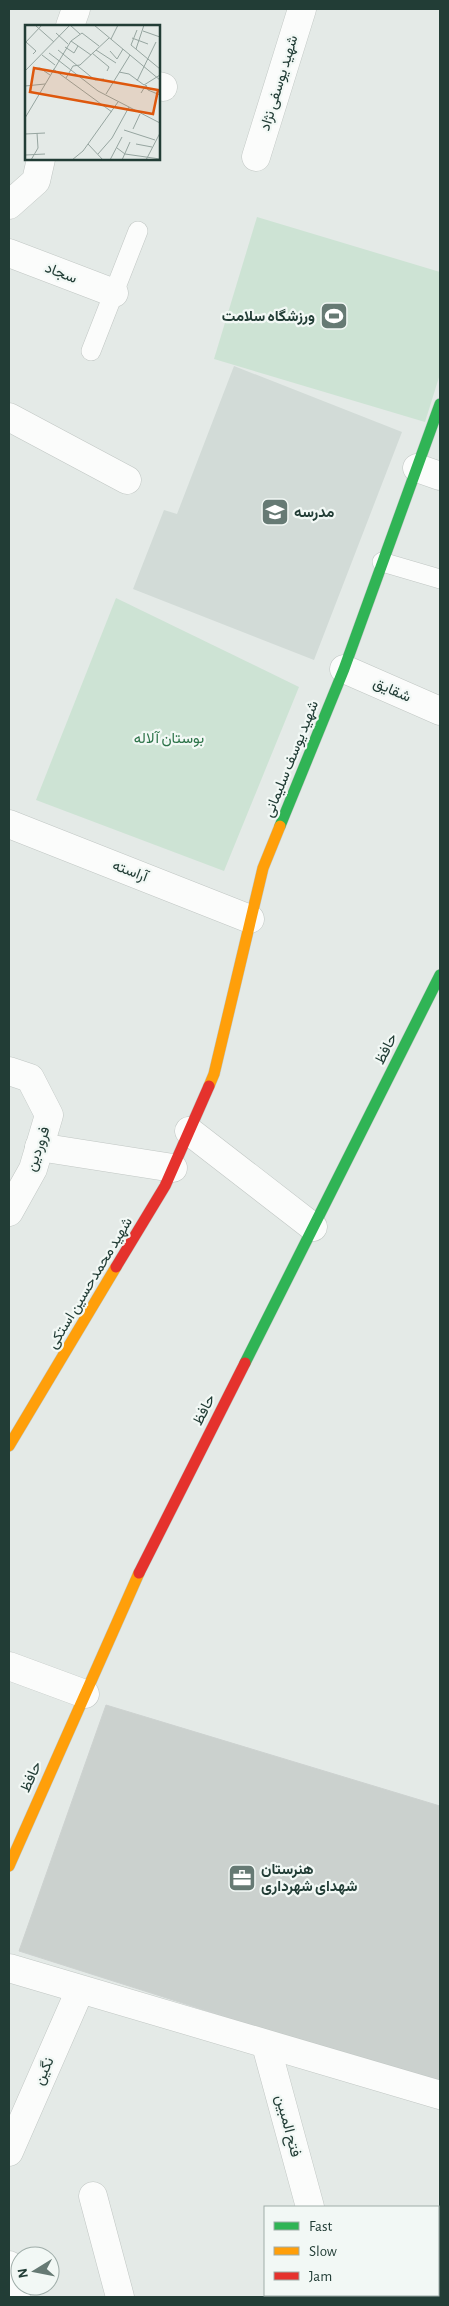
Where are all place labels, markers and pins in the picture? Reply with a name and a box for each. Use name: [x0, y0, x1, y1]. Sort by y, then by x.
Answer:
sports icon: ورزشگاه سلامت: [319, 301, 349, 331]
place label: ورزشگاه سلامت: [222, 308, 315, 325]
school or university icon: مدرسه: [260, 497, 290, 527]
place label: مدرسه: [294, 505, 335, 521]
place label: هنرستان شهدای شهرداری: [261, 1862, 357, 1895]
office icon: هنرستان شهدای شهرداری: [227, 1863, 257, 1893]

